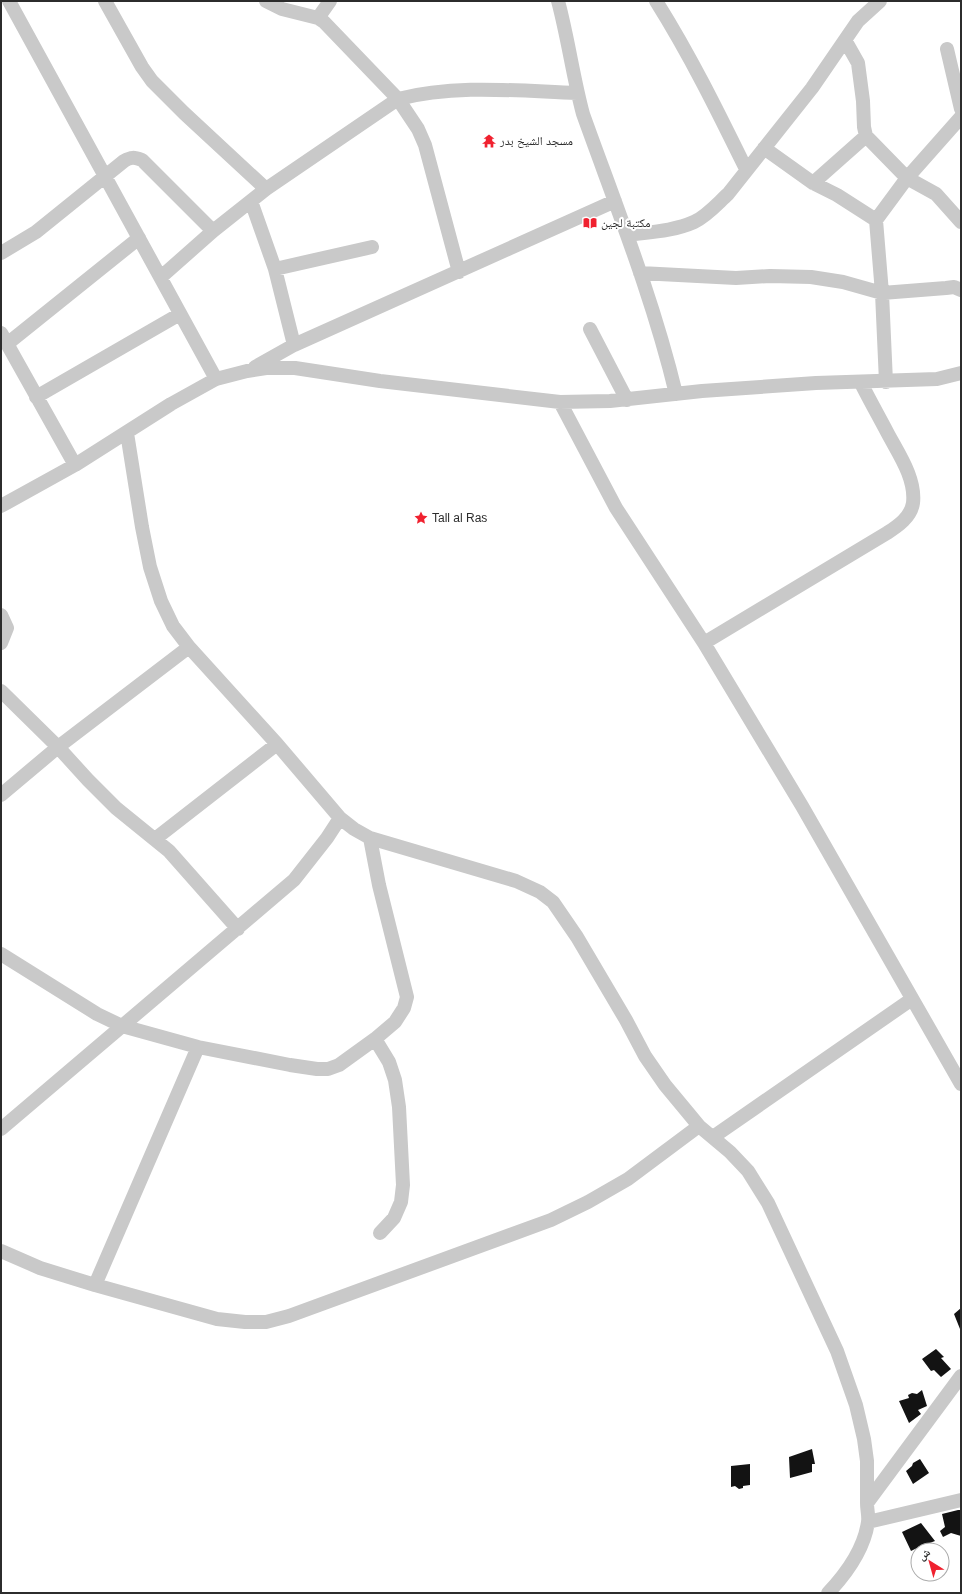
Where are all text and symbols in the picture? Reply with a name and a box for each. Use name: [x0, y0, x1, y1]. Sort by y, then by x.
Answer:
temple icon: مسجد الشيخ بدر: [481, 133, 497, 149]
place label: مسجد الشيخ بدر: [499, 134, 573, 148]
library icon: مكتبة لجين: [582, 215, 598, 231]
place label: مكتبة لجين: [601, 216, 650, 230]
place icon: Tall al Ras: [413, 510, 429, 526]
place label: Tall al Ras: [432, 511, 487, 525]
north arrow: [910, 1542, 950, 1582]
text: ش: [916, 1546, 934, 1564]

